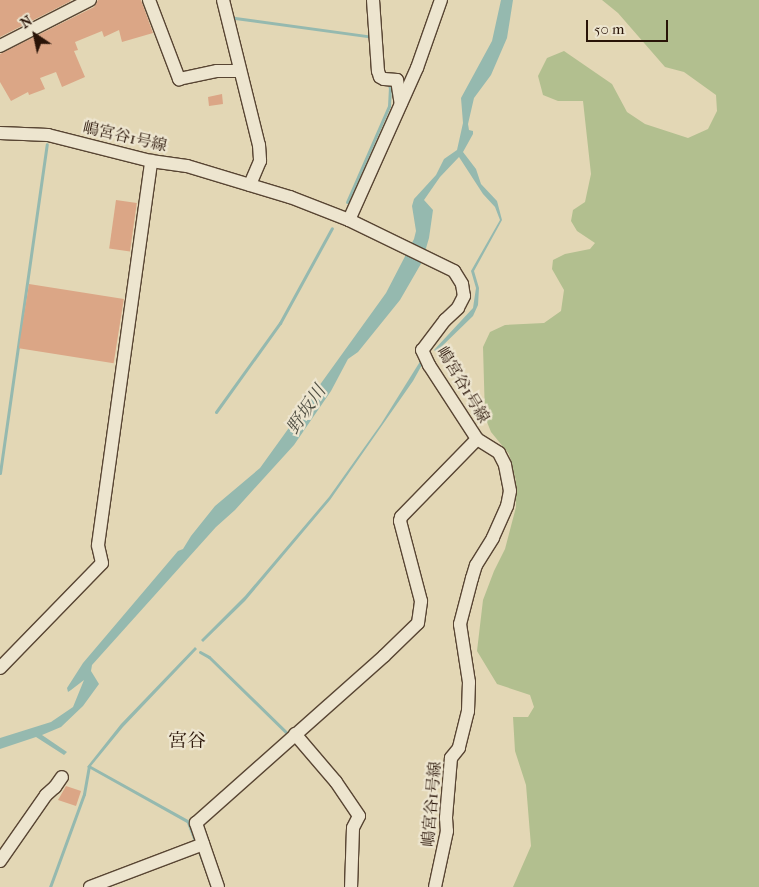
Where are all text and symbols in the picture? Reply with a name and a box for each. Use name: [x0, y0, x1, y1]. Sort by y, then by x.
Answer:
north arrow: [10, 10, 60, 60]
scale bar: [589, 10, 672, 42]
text: N: [17, 12, 35, 32]
text: 50 m: [594, 20, 624, 38]
street label: 嶋宮谷1号線: [81, 118, 169, 156]
street label: 嶋宮谷1号線: [433, 343, 493, 427]
water label: 野坂川: [283, 382, 331, 438]
district label: 宮谷: [168, 731, 206, 753]
street label: 嶋宮谷1号線: [419, 760, 445, 848]

